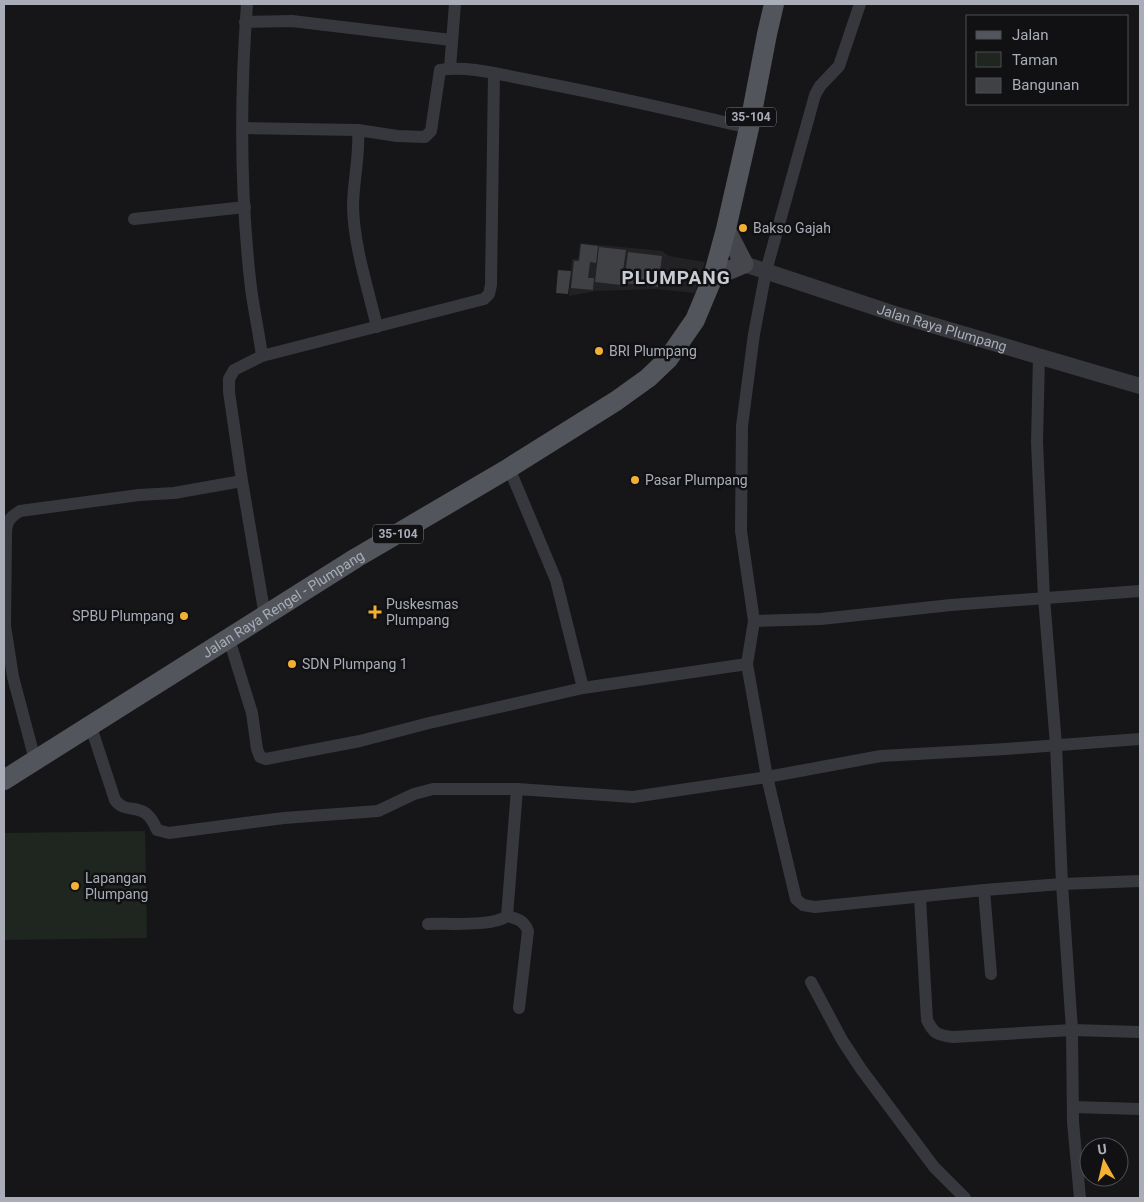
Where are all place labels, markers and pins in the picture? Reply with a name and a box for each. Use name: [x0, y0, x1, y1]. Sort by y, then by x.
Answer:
place label: Bakso Gajah: [753, 220, 831, 236]
marker: Bakso Gajah: [737, 222, 749, 234]
place label: BRI Plumpang: [609, 343, 697, 359]
marker: BRI Plumpang: [593, 345, 605, 357]
place label: Pasar Plumpang: [645, 472, 748, 488]
marker: Pasar Plumpang: [629, 474, 641, 486]
place label: Puskesmas Plumpang: [386, 596, 459, 628]
marker: Puskesmas Plumpang: [368, 605, 382, 619]
place label: SPBU Plumpang: [72, 608, 174, 624]
marker: SPBU Plumpang: [178, 610, 190, 622]
place label: SDN Plumpang 1: [302, 656, 408, 672]
marker: SDN Plumpang 1: [286, 658, 298, 670]
place label: Lapangan Plumpang: [85, 870, 148, 902]
marker: Lapangan Plumpang: [69, 880, 81, 892]

